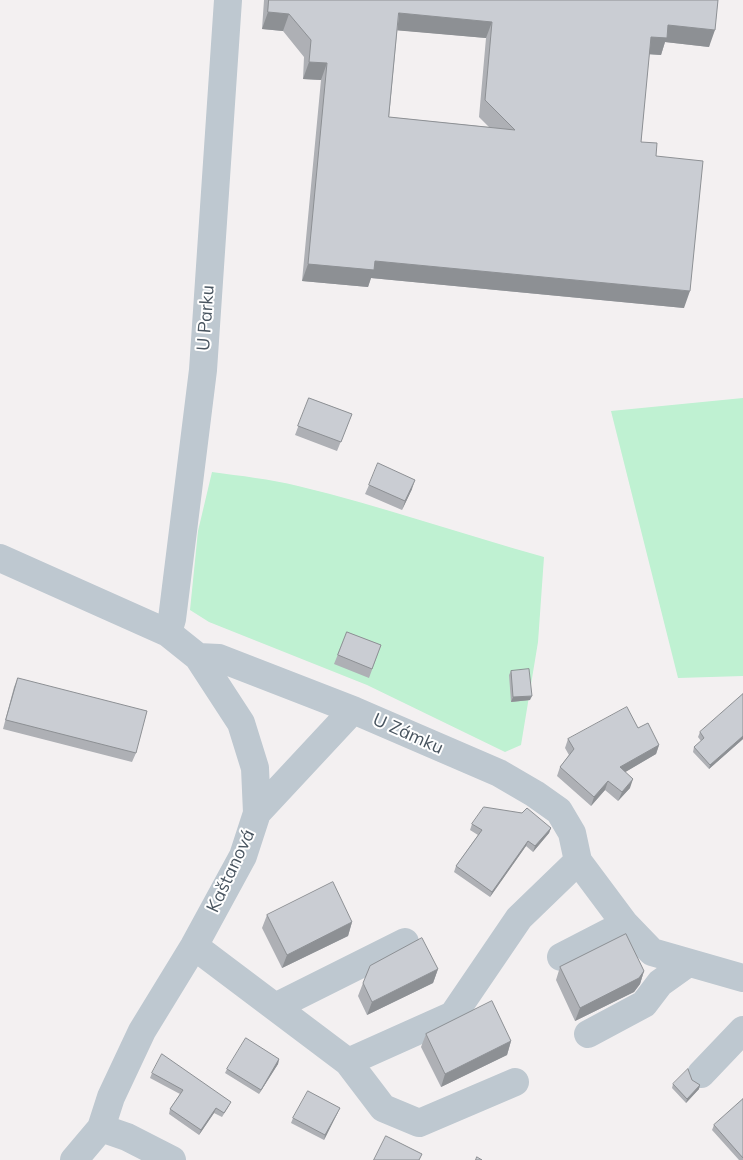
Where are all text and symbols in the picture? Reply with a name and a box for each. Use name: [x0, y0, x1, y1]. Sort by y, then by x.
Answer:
street label: U Parku: [193, 284, 219, 352]
street label: U Zámku: [369, 709, 447, 759]
street label: Kaštanová: [202, 826, 260, 916]

